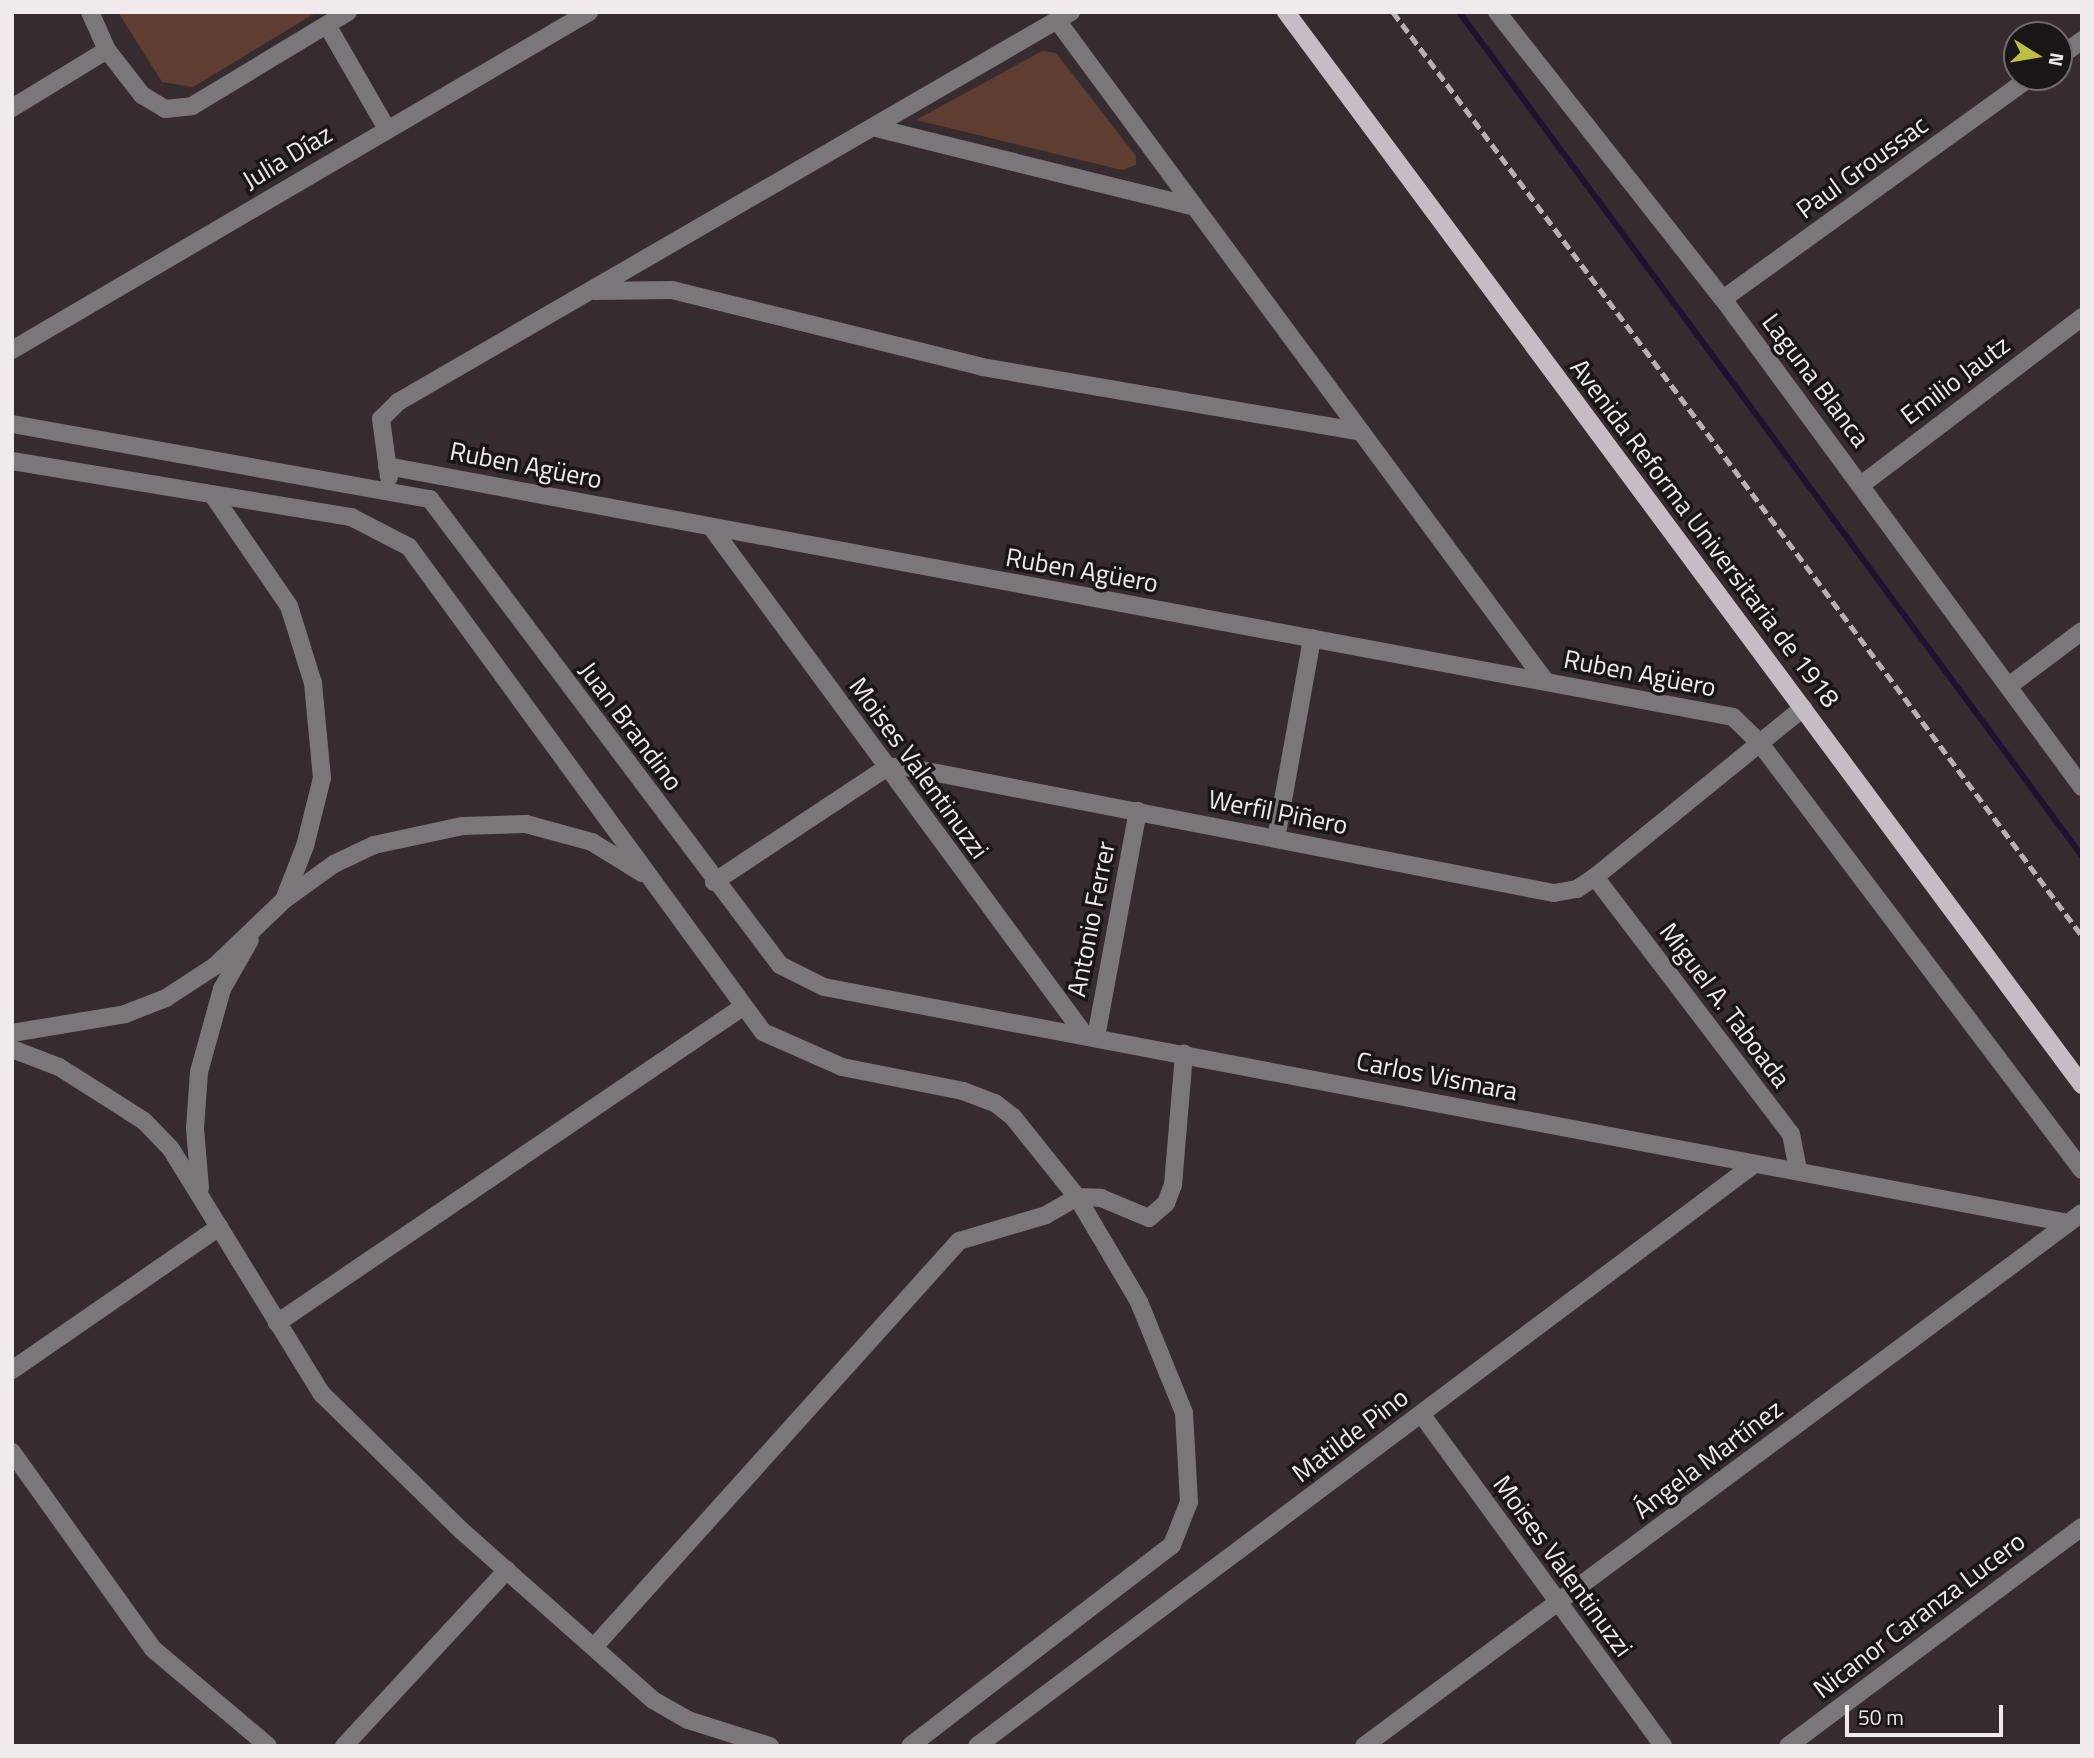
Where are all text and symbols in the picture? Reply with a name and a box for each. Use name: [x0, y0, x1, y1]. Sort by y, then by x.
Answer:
north arrow: [2003, 21, 2073, 91]
text: N: [2042, 50, 2073, 69]
street label: Paul Groussac: [1790, 109, 1934, 225]
street label: Julia Díaz: [236, 118, 338, 196]
street label: Laguna Blanca: [1756, 307, 1876, 453]
street label: Emilio Jautz: [1894, 329, 2016, 431]
street label: Avenida Reforma Universitaria de 1918: [1564, 353, 1846, 713]
street label: Ruben Agüero: [447, 435, 605, 495]
street label: Ruben Agüero: [1003, 541, 1161, 599]
street label: Ruben Agüero: [1561, 643, 1719, 703]
street label: Juan Brandino: [572, 655, 690, 797]
street label: Moises Valentinuzzi: [843, 671, 995, 865]
street label: Werfil Piñero: [1206, 783, 1350, 841]
street label: Antonio Ferrer: [1061, 839, 1121, 999]
street label: Miguel A. Taboada: [1653, 917, 1797, 1093]
street label: Carlos Vismara: [1354, 1045, 1520, 1107]
street label: Matilde Pino: [1286, 1381, 1414, 1489]
street label: Ángela Martínez: [1627, 1393, 1789, 1525]
street label: Moises Valentinuzzi: [1487, 1469, 1639, 1663]
street label: Nicanor Caranza Lucero: [1807, 1525, 2031, 1705]
scale bar: [1849, 1692, 2007, 1736]
text: 50 m: [1858, 1701, 1904, 1733]

